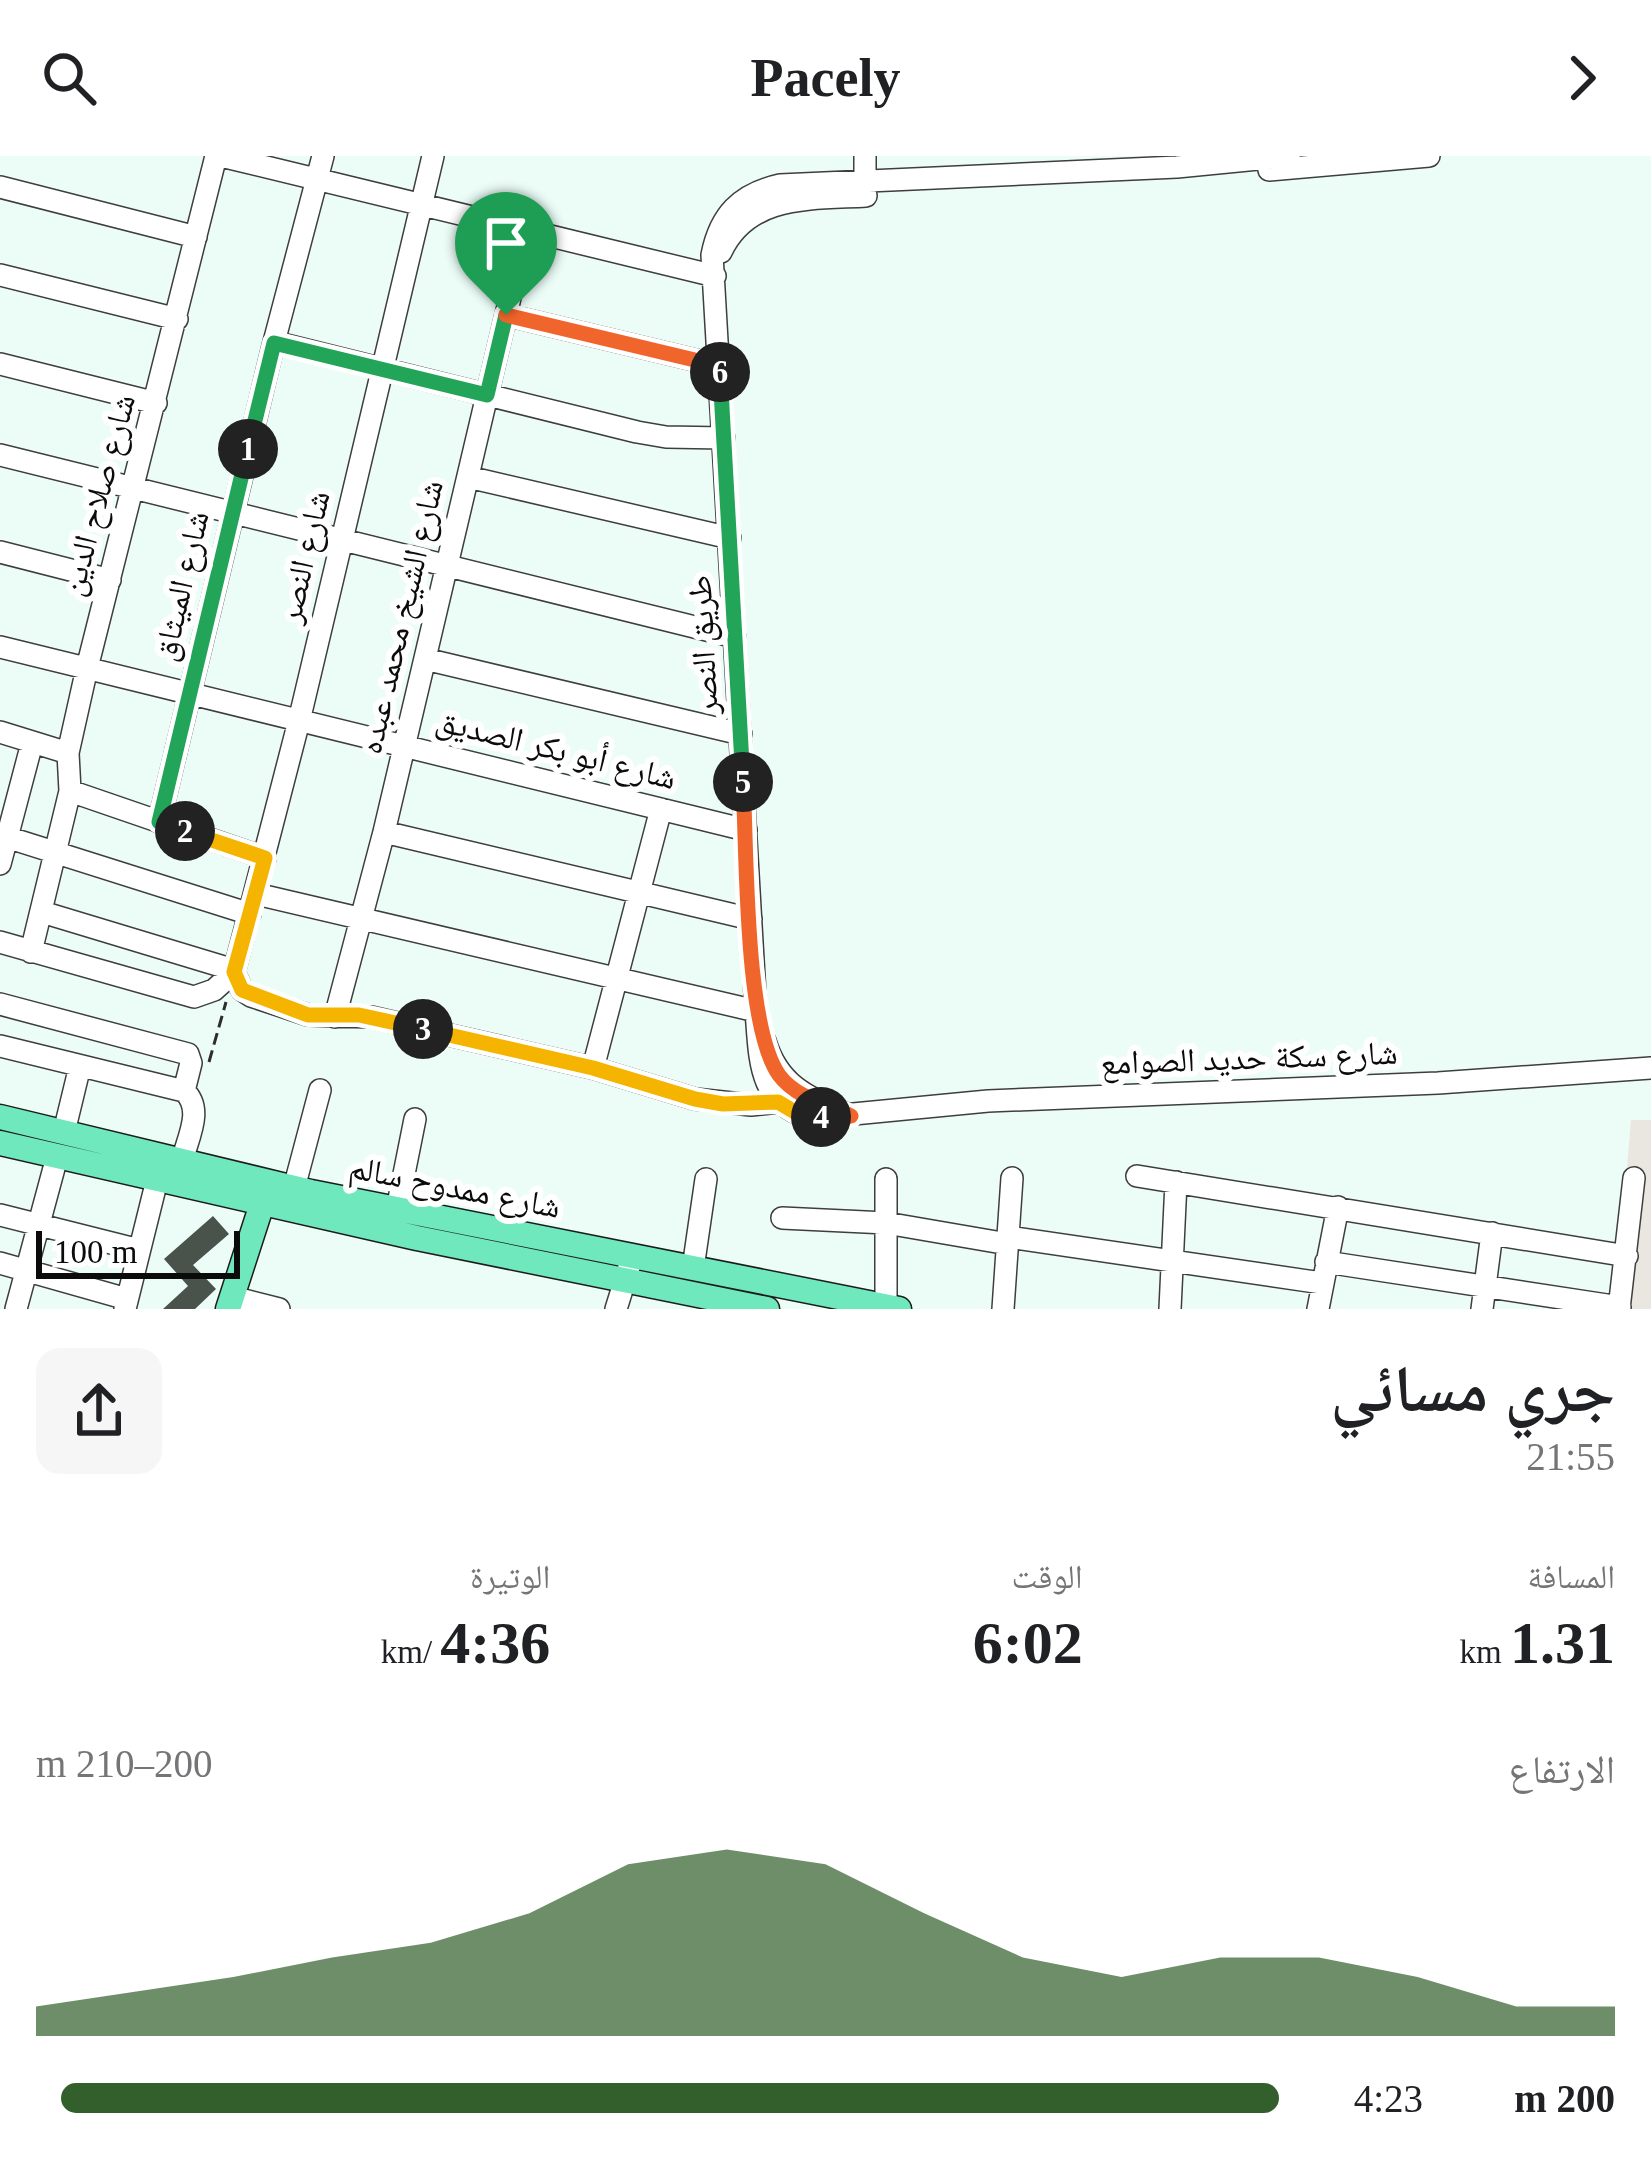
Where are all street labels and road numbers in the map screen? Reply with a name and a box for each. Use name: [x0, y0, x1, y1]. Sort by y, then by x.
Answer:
street label: شارع صلاح الدين: [54, 390, 144, 600]
street label: شارع الشيخ محمد عبده: [352, 477, 453, 758]
street label: شارع النصر: [271, 487, 339, 628]
street label: شارع الميثاق: [146, 507, 218, 665]
street label: طريق النصر: [681, 574, 727, 717]
street label: شارع أبو بكر الصديق: [432, 700, 680, 798]
street label: شارع سكة حديد الصوامع: [1100, 1035, 1398, 1084]
street label: شارع ممدوح سالم: [346, 1149, 564, 1229]

